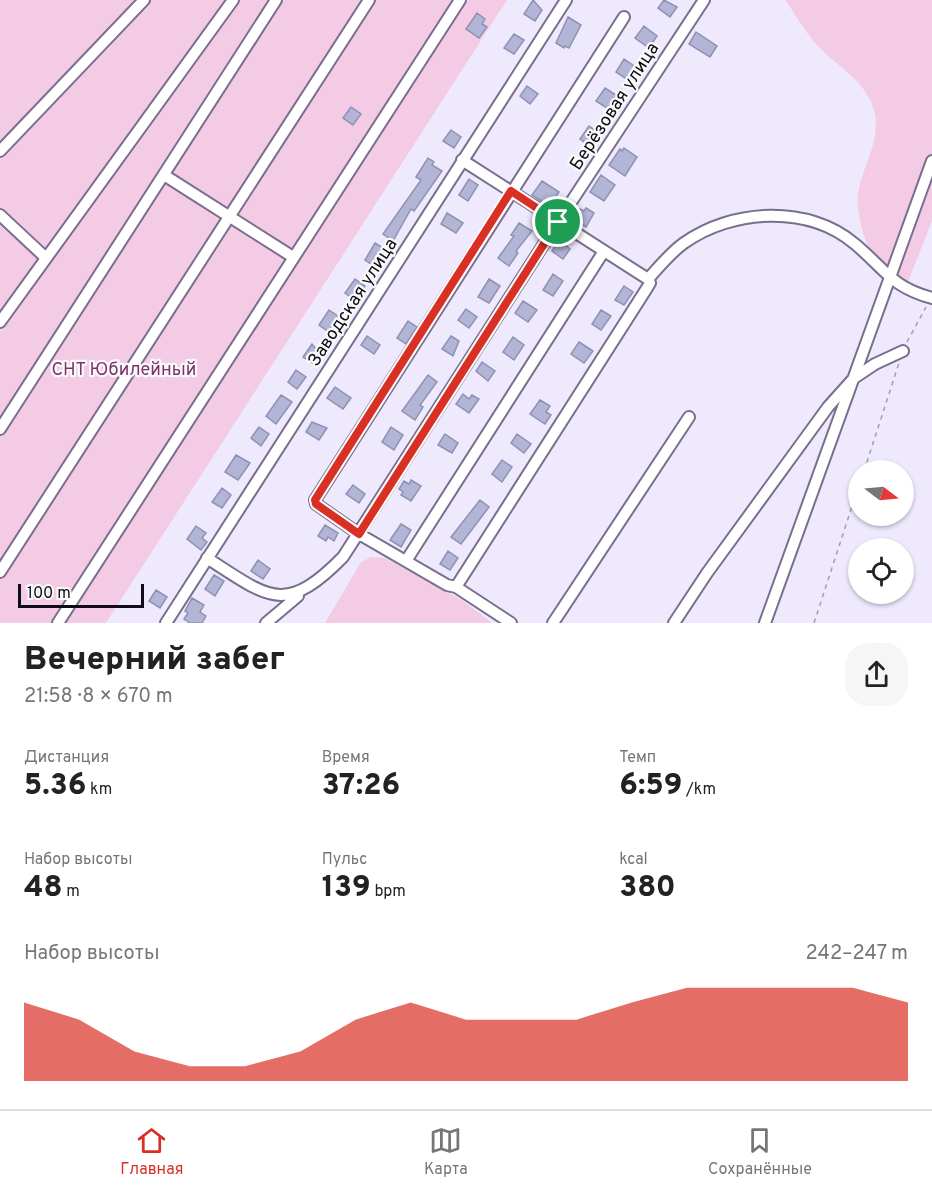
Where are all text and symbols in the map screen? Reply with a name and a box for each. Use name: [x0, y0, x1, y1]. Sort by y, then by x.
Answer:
street label: Берёзовая улица: [565, 39, 665, 175]
pin: [532, 196, 583, 247]
icon: arrive: [541, 205, 574, 238]
street label: Заводская улица: [303, 234, 403, 371]
park label: СНТ Юбилейный: [52, 359, 196, 382]
north arrow: [848, 460, 914, 526]
map controls: [848, 460, 914, 604]
button: locate: [848, 538, 914, 604]
scale bar: [18, 581, 144, 608]
text: 100 m: [27, 584, 71, 604]
text: Вечерний забег: [24, 640, 285, 682]
button: share: [845, 643, 908, 706]
text: 21:58 · 8 × 670 m: [24, 684, 173, 710]
text: Дистанция: [24, 748, 109, 768]
text: Время: [322, 748, 370, 768]
text: Темп: [619, 748, 656, 768]
text: 5.36: [24, 768, 86, 805]
text: 37:26: [322, 768, 400, 805]
text: 6:59: [619, 768, 682, 805]
text: km: [86, 780, 112, 800]
text: /km: [682, 780, 716, 800]
text: Набор высоты: [24, 850, 132, 870]
text: Пульс: [322, 850, 367, 870]
text: kcal: [619, 850, 648, 870]
text: 48: [24, 870, 63, 907]
text: 139: [322, 870, 371, 907]
text: 380: [619, 870, 676, 907]
text: m: [63, 882, 80, 902]
text: bpm: [371, 882, 406, 902]
text: Набор высоты: [24, 941, 160, 967]
text: 242–247 m: [806, 941, 908, 967]
tab: Главная: [120, 1124, 184, 1180]
tab: Карта: [424, 1124, 468, 1180]
tab: Сохранённые: [708, 1124, 812, 1180]

